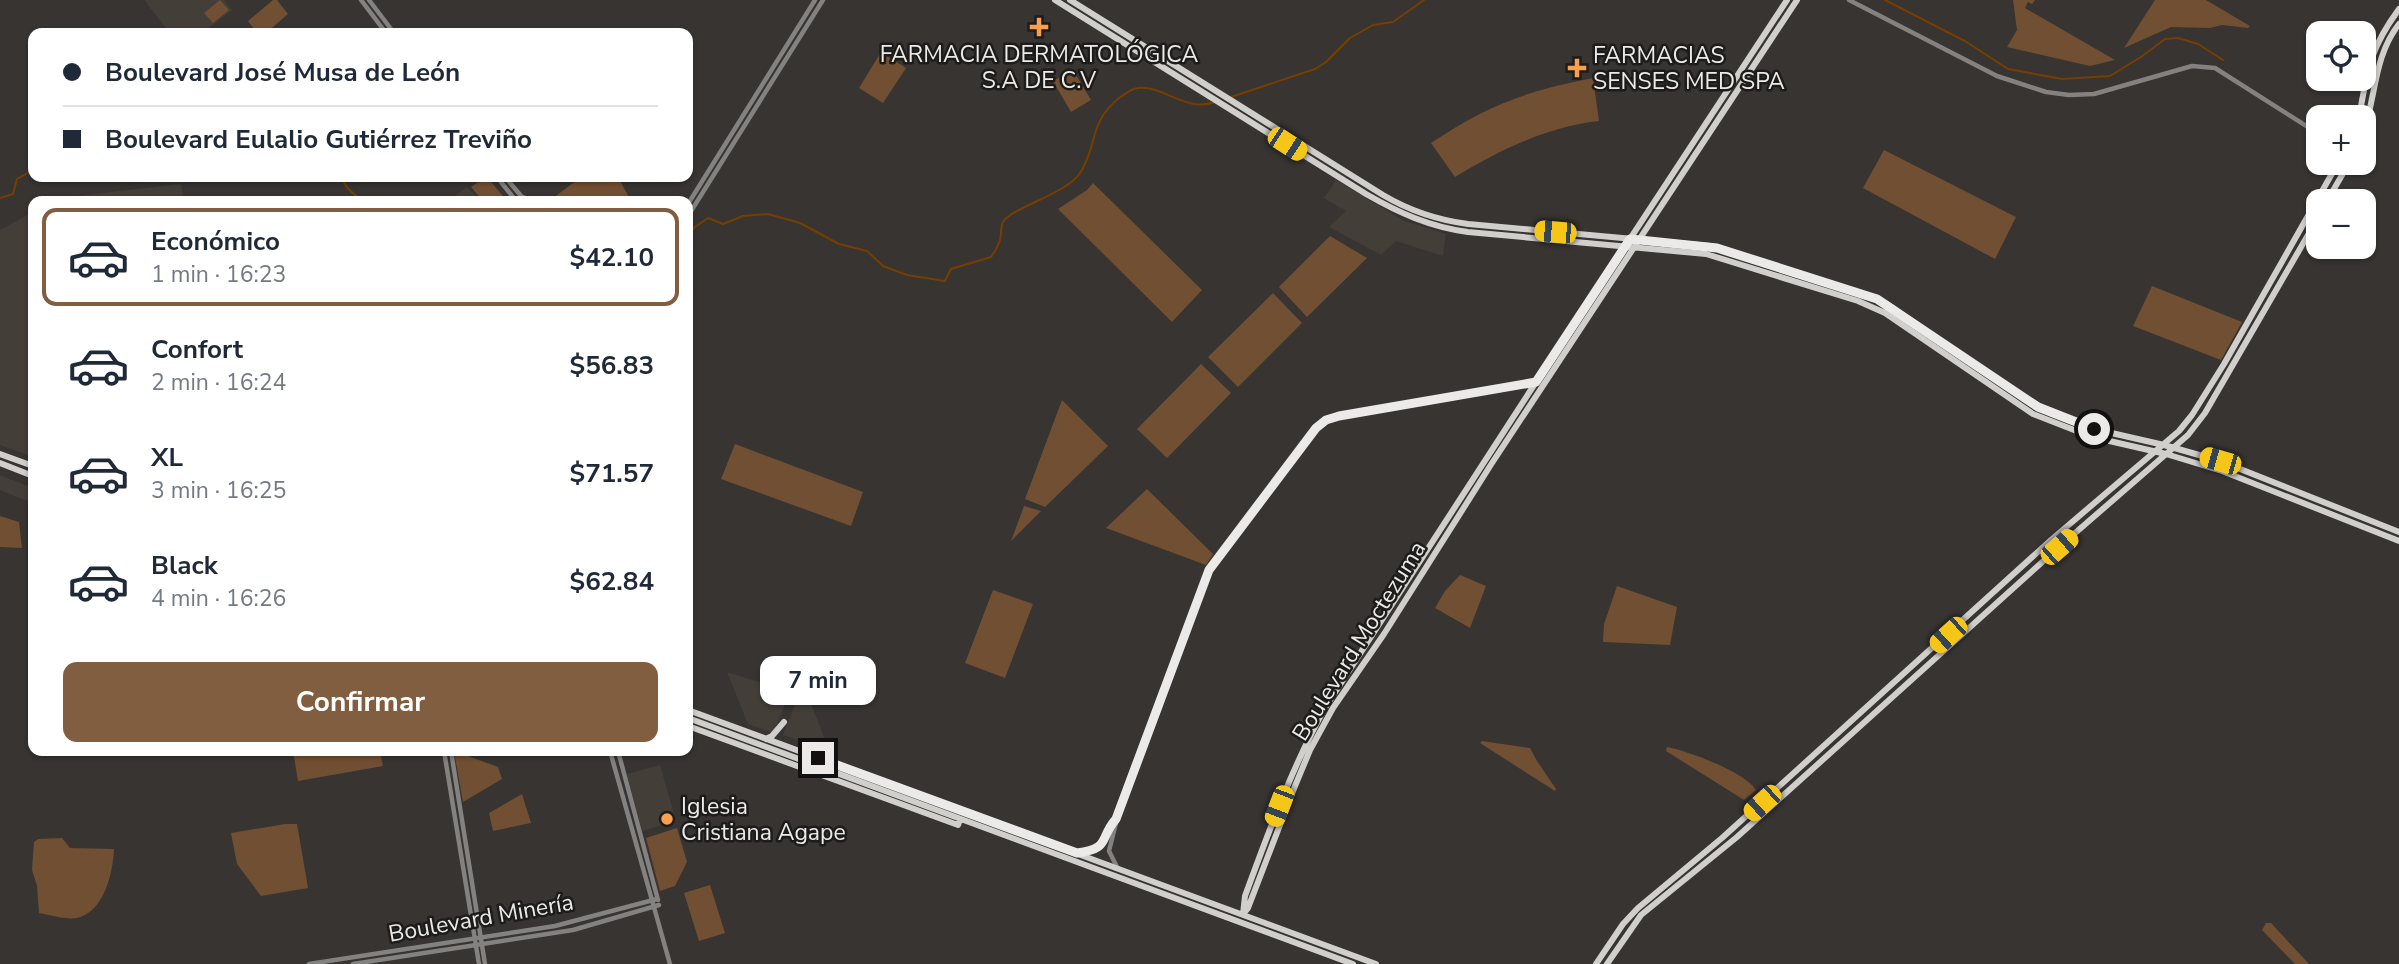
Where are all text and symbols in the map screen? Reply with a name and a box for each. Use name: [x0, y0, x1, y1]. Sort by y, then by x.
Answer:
marker: FARMACIA DERMATOLÓGICA S.A DE C.V: [1029, 17, 1049, 37]
map controls: [2306, 21, 2376, 259]
button: locate: [2306, 21, 2376, 91]
place label: FARMACIA DERMATOLÓGICA S.A DE C.V: [880, 39, 1198, 96]
place label: FARMACIAS SENSES MED SPA: [1593, 40, 1785, 97]
text: Boulevard José Musa de León: [105, 55, 460, 90]
marker: FARMACIAS SENSES MED SPA: [1567, 58, 1587, 78]
button: +: [2306, 105, 2376, 175]
text: Boulevard Eulalio Gutiérrez Treviño: [105, 122, 532, 157]
car: [1264, 124, 1311, 164]
button: −: [2306, 189, 2376, 259]
car: [1534, 220, 1577, 244]
text: Económico: [151, 224, 280, 259]
icon: car: [67, 226, 130, 289]
text: $42.10: [570, 240, 654, 275]
text: 1 min · 16:23: [151, 259, 286, 290]
text: Confort: [151, 332, 243, 367]
icon: car: [67, 334, 130, 397]
text: $56.83: [570, 348, 654, 383]
text: 2 min · 16:24: [151, 367, 286, 398]
route start: [2078, 413, 2110, 445]
text: XL: [151, 440, 183, 475]
icon: car: [67, 442, 130, 505]
car: [2197, 445, 2244, 477]
text: $71.57: [570, 456, 654, 491]
text: 3 min · 16:25: [151, 475, 286, 506]
car: [2037, 525, 2082, 569]
street label: Boulevard Moctezuma: [1285, 535, 1433, 747]
text: Black: [151, 548, 218, 583]
icon: car: [67, 550, 130, 613]
text: $62.84: [570, 564, 654, 599]
text: 4 min · 16:26: [151, 583, 286, 614]
car: [1926, 613, 1971, 657]
callout: 7 min: [760, 656, 876, 706]
button: Confirmar: [63, 662, 658, 742]
text: 7 min: [788, 665, 848, 696]
route end: [802, 742, 834, 774]
car: [1740, 781, 1785, 825]
car: [1262, 783, 1297, 829]
place label: Iglesia Cristiana Agape: [681, 791, 846, 848]
marker: Iglesia Cristiana Agape: [659, 811, 675, 827]
street label: Boulevard Minería: [386, 886, 576, 950]

